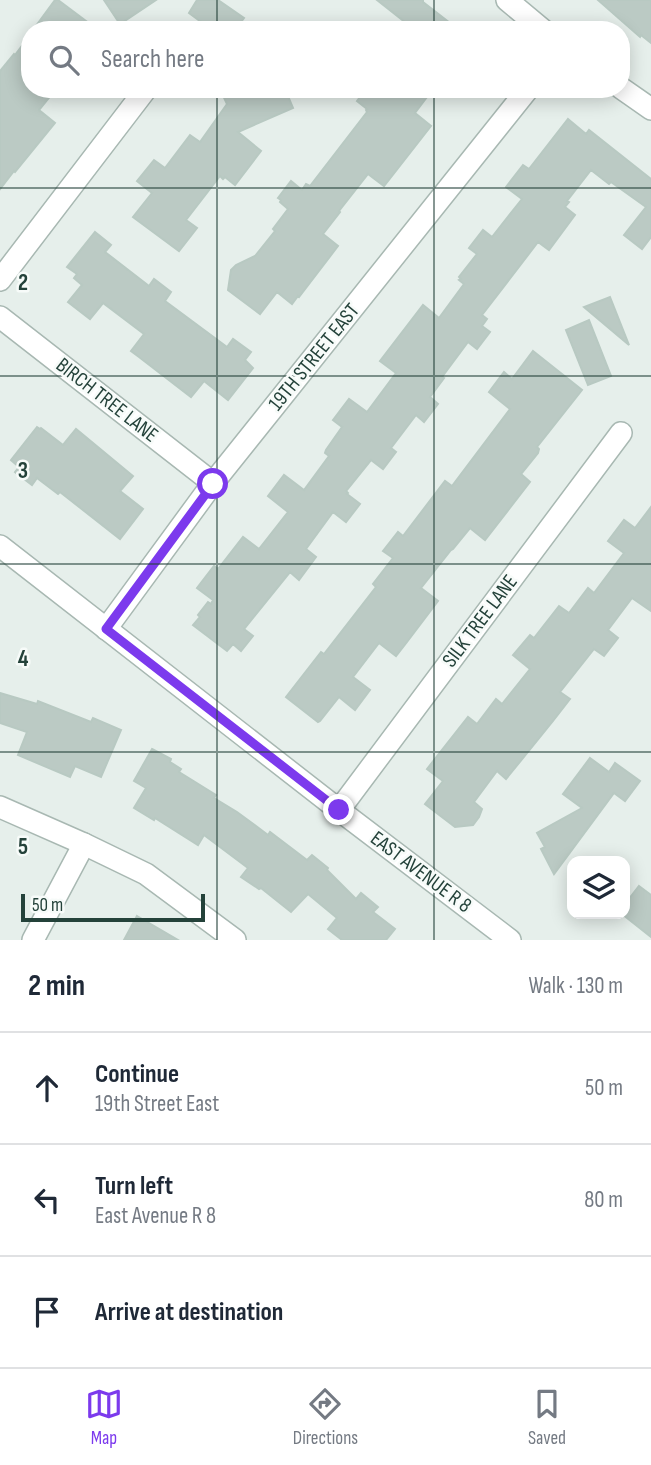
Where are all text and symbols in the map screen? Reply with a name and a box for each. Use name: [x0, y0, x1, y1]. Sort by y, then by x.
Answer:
search box: [21, 21, 630, 98]
icon: search: [45, 41, 83, 79]
text: Search here: [101, 44, 204, 75]
text: 2: [18, 269, 28, 297]
street label: 19TH STREET EAST: [263, 298, 365, 415]
street label: BIRCH TREE LANE: [51, 352, 163, 448]
text: 3: [18, 457, 28, 485]
route start: [197, 468, 228, 499]
street label: SILK TREE LANE: [437, 570, 523, 672]
text: 4: [18, 645, 29, 673]
route end: [323, 794, 354, 825]
street label: EAST AVENUE R 8: [366, 826, 476, 918]
text: 5: [18, 833, 28, 861]
map controls: [567, 856, 630, 919]
button: layers: [567, 856, 630, 919]
scale bar: [21, 891, 205, 923]
text: 50 m: [32, 894, 63, 917]
text: 2 min: [28, 968, 85, 1004]
text: Walk · 130 m: [528, 972, 623, 1000]
text: Continue: [95, 1059, 179, 1090]
icon: ahead: [28, 1069, 66, 1107]
text: 50 m: [585, 1074, 623, 1102]
text: 19th Street East: [95, 1090, 219, 1118]
text: Turn left: [95, 1171, 173, 1202]
icon: left: [28, 1181, 66, 1219]
text: 80 m: [584, 1186, 623, 1214]
text: East Avenue R 8: [95, 1202, 216, 1230]
icon: arrive: [28, 1293, 66, 1331]
text: Arrive at destination: [95, 1297, 283, 1328]
tab: Map: [85, 1385, 123, 1450]
tab: Directions: [293, 1385, 358, 1450]
tab: Saved: [528, 1385, 566, 1450]

